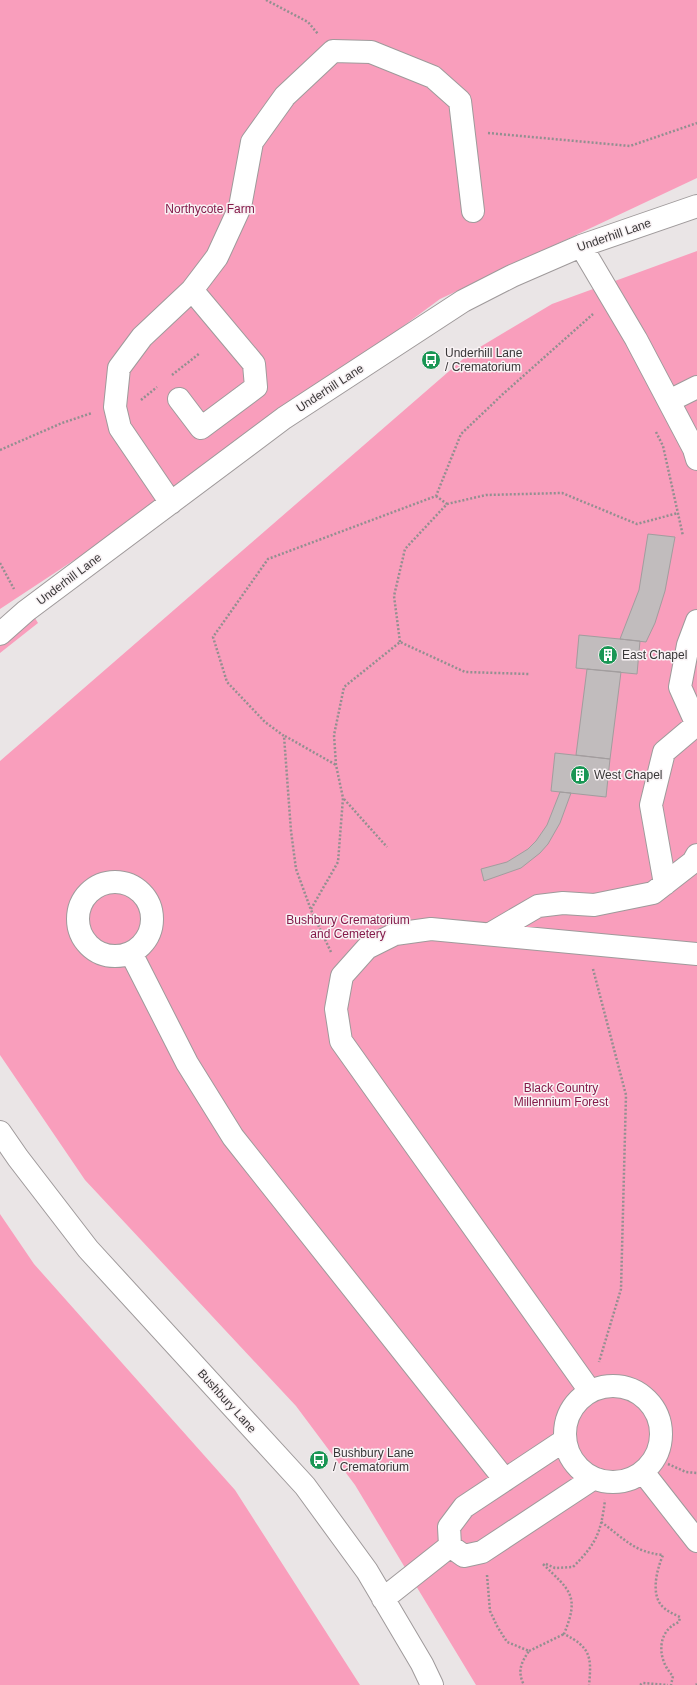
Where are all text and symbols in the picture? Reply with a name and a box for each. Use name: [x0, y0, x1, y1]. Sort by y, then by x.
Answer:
park label: Northycote Farm: [165, 202, 255, 216]
street label: Underhill Lane: [575, 216, 653, 254]
place label: Underhill Lane / Crematorium: [445, 346, 523, 374]
bus stop icon: Underhill Lane / Crematorium: [420, 349, 442, 371]
street label: Underhill Lane: [294, 361, 367, 415]
street label: Underhill Lane: [34, 550, 104, 608]
building icon: East Chapel: [597, 644, 619, 666]
place label: East Chapel: [622, 648, 687, 662]
building icon: West Chapel: [569, 764, 591, 786]
place label: West Chapel: [594, 768, 662, 782]
park label: Bushbury Crematorium and Cemetery: [286, 913, 410, 941]
park label: Black Country Millennium Forest: [514, 1081, 609, 1109]
street label: Bushbury Lane: [195, 1366, 259, 1436]
place label: Bushbury Lane / Crematorium: [333, 1446, 414, 1474]
bus stop icon: Bushbury Lane / Crematorium: [308, 1449, 330, 1471]

